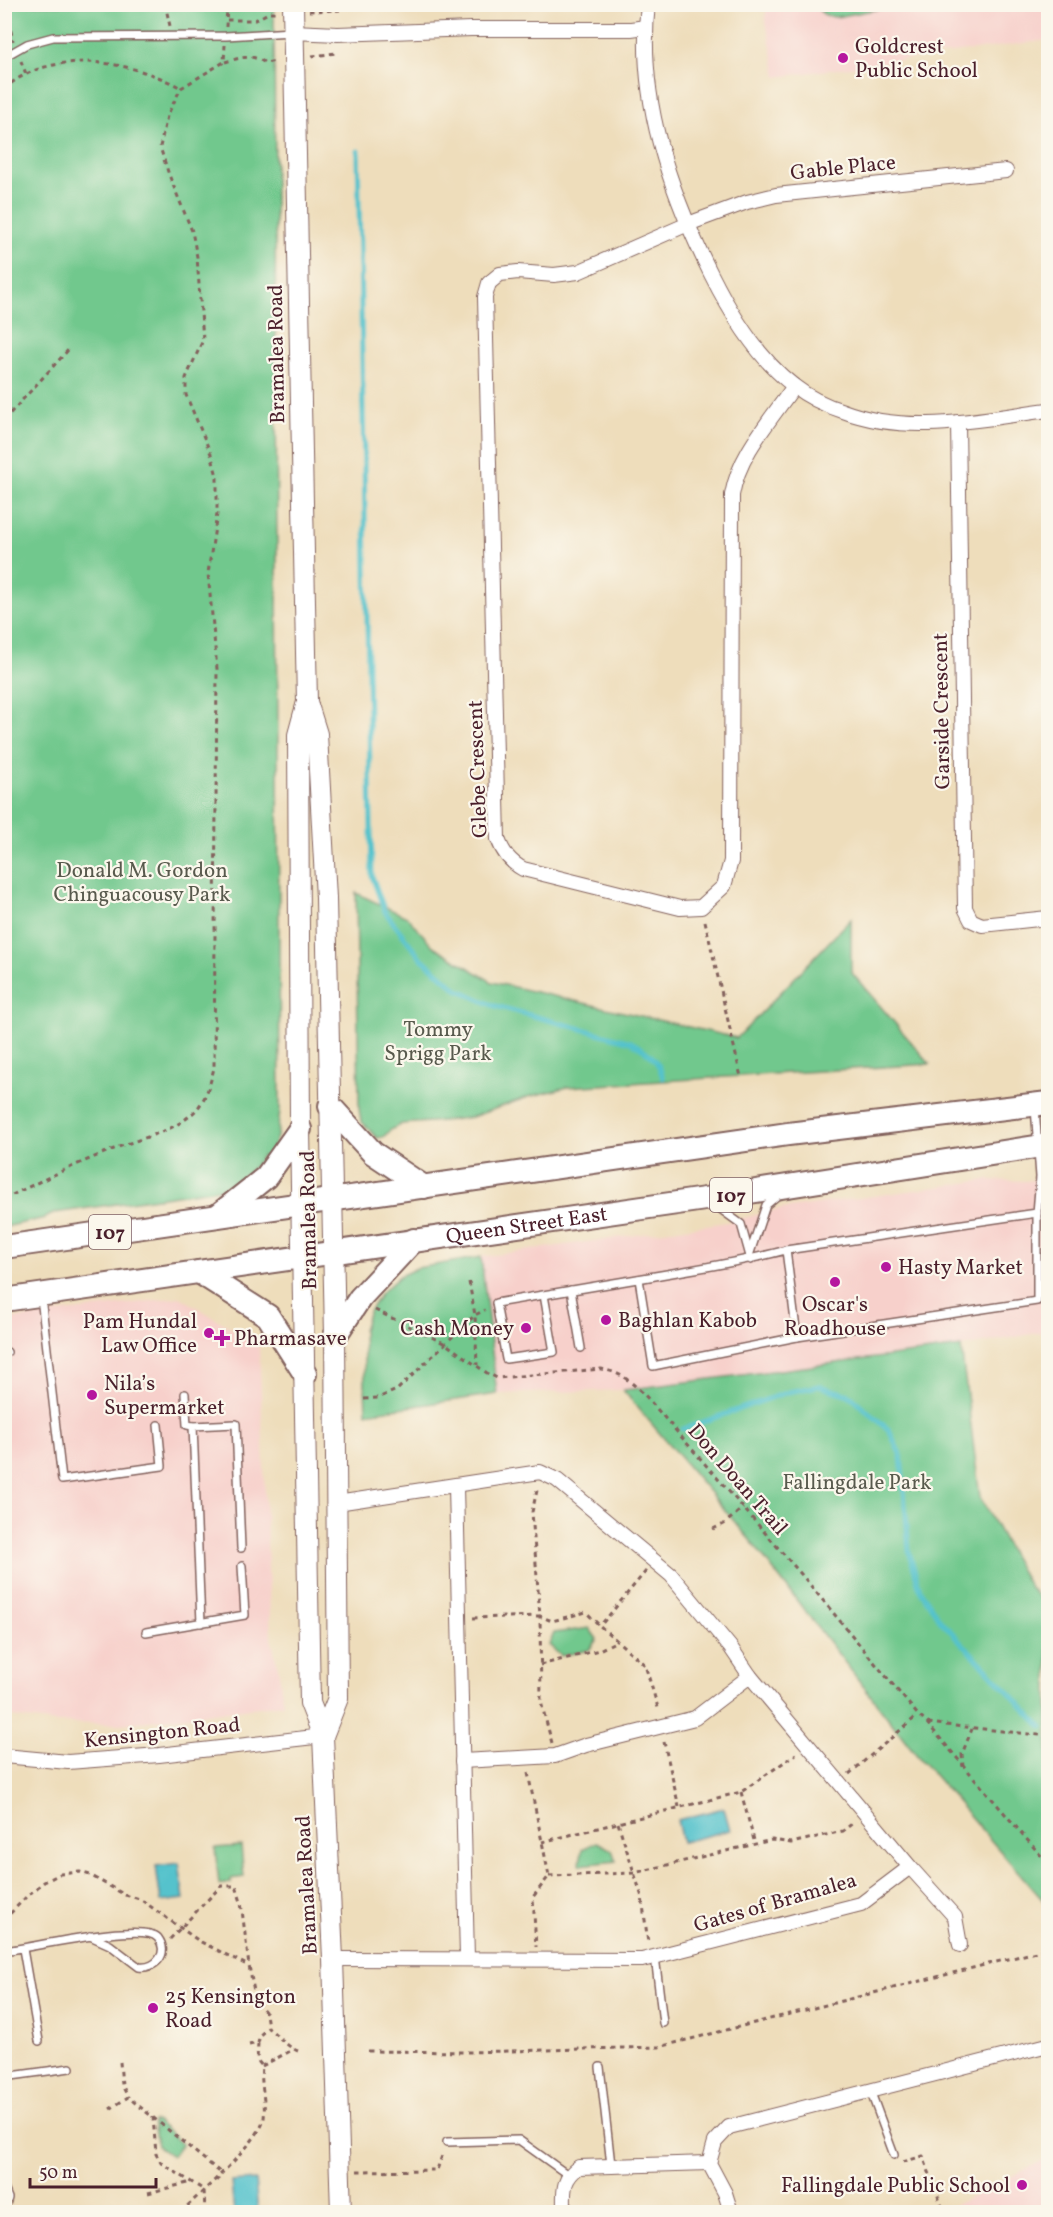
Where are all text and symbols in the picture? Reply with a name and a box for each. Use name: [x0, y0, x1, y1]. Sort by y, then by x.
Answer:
place label: Goldcrest Public School: [855, 33, 978, 86]
marker: Goldcrest Public School: [836, 51, 850, 65]
street label: Gable Place: [789, 149, 897, 188]
street label: Bramalea Road: [262, 284, 293, 424]
street label: Garside Crescent: [927, 632, 958, 790]
street label: Glebe Crescent: [462, 700, 495, 838]
park label: Donald M. Gordon Chinguacousy Park: [54, 857, 231, 910]
park label: Tommy Sprigg Park: [384, 1016, 492, 1069]
street label: Bramalea Road: [294, 1150, 325, 1290]
road number: 107: [710, 1178, 752, 1212]
street label: Queen Street East: [444, 1200, 609, 1252]
road number: 107: [89, 1215, 131, 1249]
place label: Hasty Market: [898, 1254, 1023, 1283]
marker: Hasty Market: [879, 1260, 893, 1274]
marker: Oscar's Roadhouse: [828, 1275, 842, 1289]
place label: Oscar's Roadhouse: [784, 1291, 886, 1344]
place label: Baghlan Kabob: [618, 1307, 757, 1336]
place label: Pam Hundal Law Office: [83, 1308, 197, 1361]
marker: Baghlan Kabob: [599, 1313, 613, 1327]
place label: Cash Money: [400, 1315, 515, 1344]
marker: Cash Money: [519, 1321, 533, 1335]
place label: Pharmasave: [234, 1325, 347, 1354]
marker: Pam Hundal Law Office: [202, 1326, 216, 1340]
marker: Pharmasave: [215, 1331, 229, 1345]
place label: Nila’s Supermarket: [104, 1370, 225, 1423]
marker: Nila’s Supermarket: [85, 1388, 99, 1402]
street label: Don Doan Trail: [680, 1418, 794, 1542]
park label: Fallingdale Park: [783, 1469, 932, 1498]
street label: Kensington Road: [83, 1711, 242, 1756]
street label: Bramalea Road: [289, 1814, 326, 1955]
street label: Gates of Bramalea: [690, 1866, 860, 1941]
place label: 25 Kensington Road: [165, 1983, 296, 2036]
marker: 25 Kensington Road: [146, 2001, 160, 2015]
scale bar: [30, 2151, 156, 2189]
text: 50 m: [39, 2161, 78, 2186]
place label: Fallingdale Public School: [781, 2172, 1010, 2201]
marker: Fallingdale Public School: [1015, 2178, 1029, 2192]

